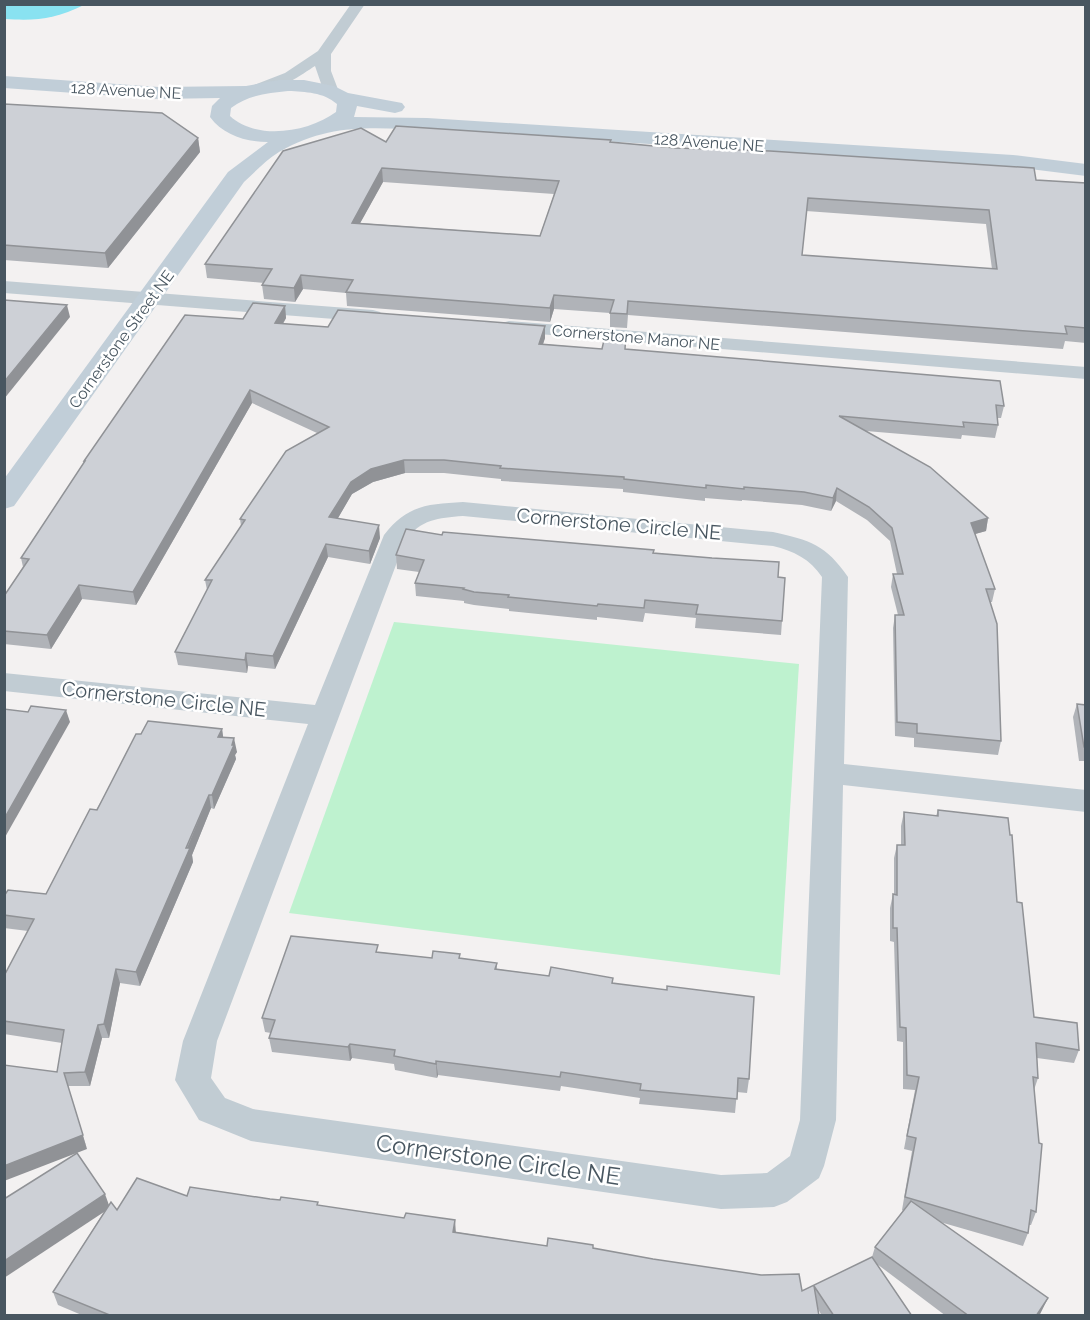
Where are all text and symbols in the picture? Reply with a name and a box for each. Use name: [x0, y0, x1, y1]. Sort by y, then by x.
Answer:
street label: 128 Avenue NE: [70, 78, 182, 103]
street label: 128 Avenue NE: [653, 129, 765, 156]
street label: Cornerstone Street NE: [65, 266, 178, 412]
street label: Cornerstone Manor NE: [551, 321, 721, 354]
street label: Cornerstone Circle NE: [516, 503, 722, 545]
street label: Cornerstone Circle NE: [61, 676, 267, 722]
street label: Cornerstone Circle NE: [374, 1128, 622, 1191]

